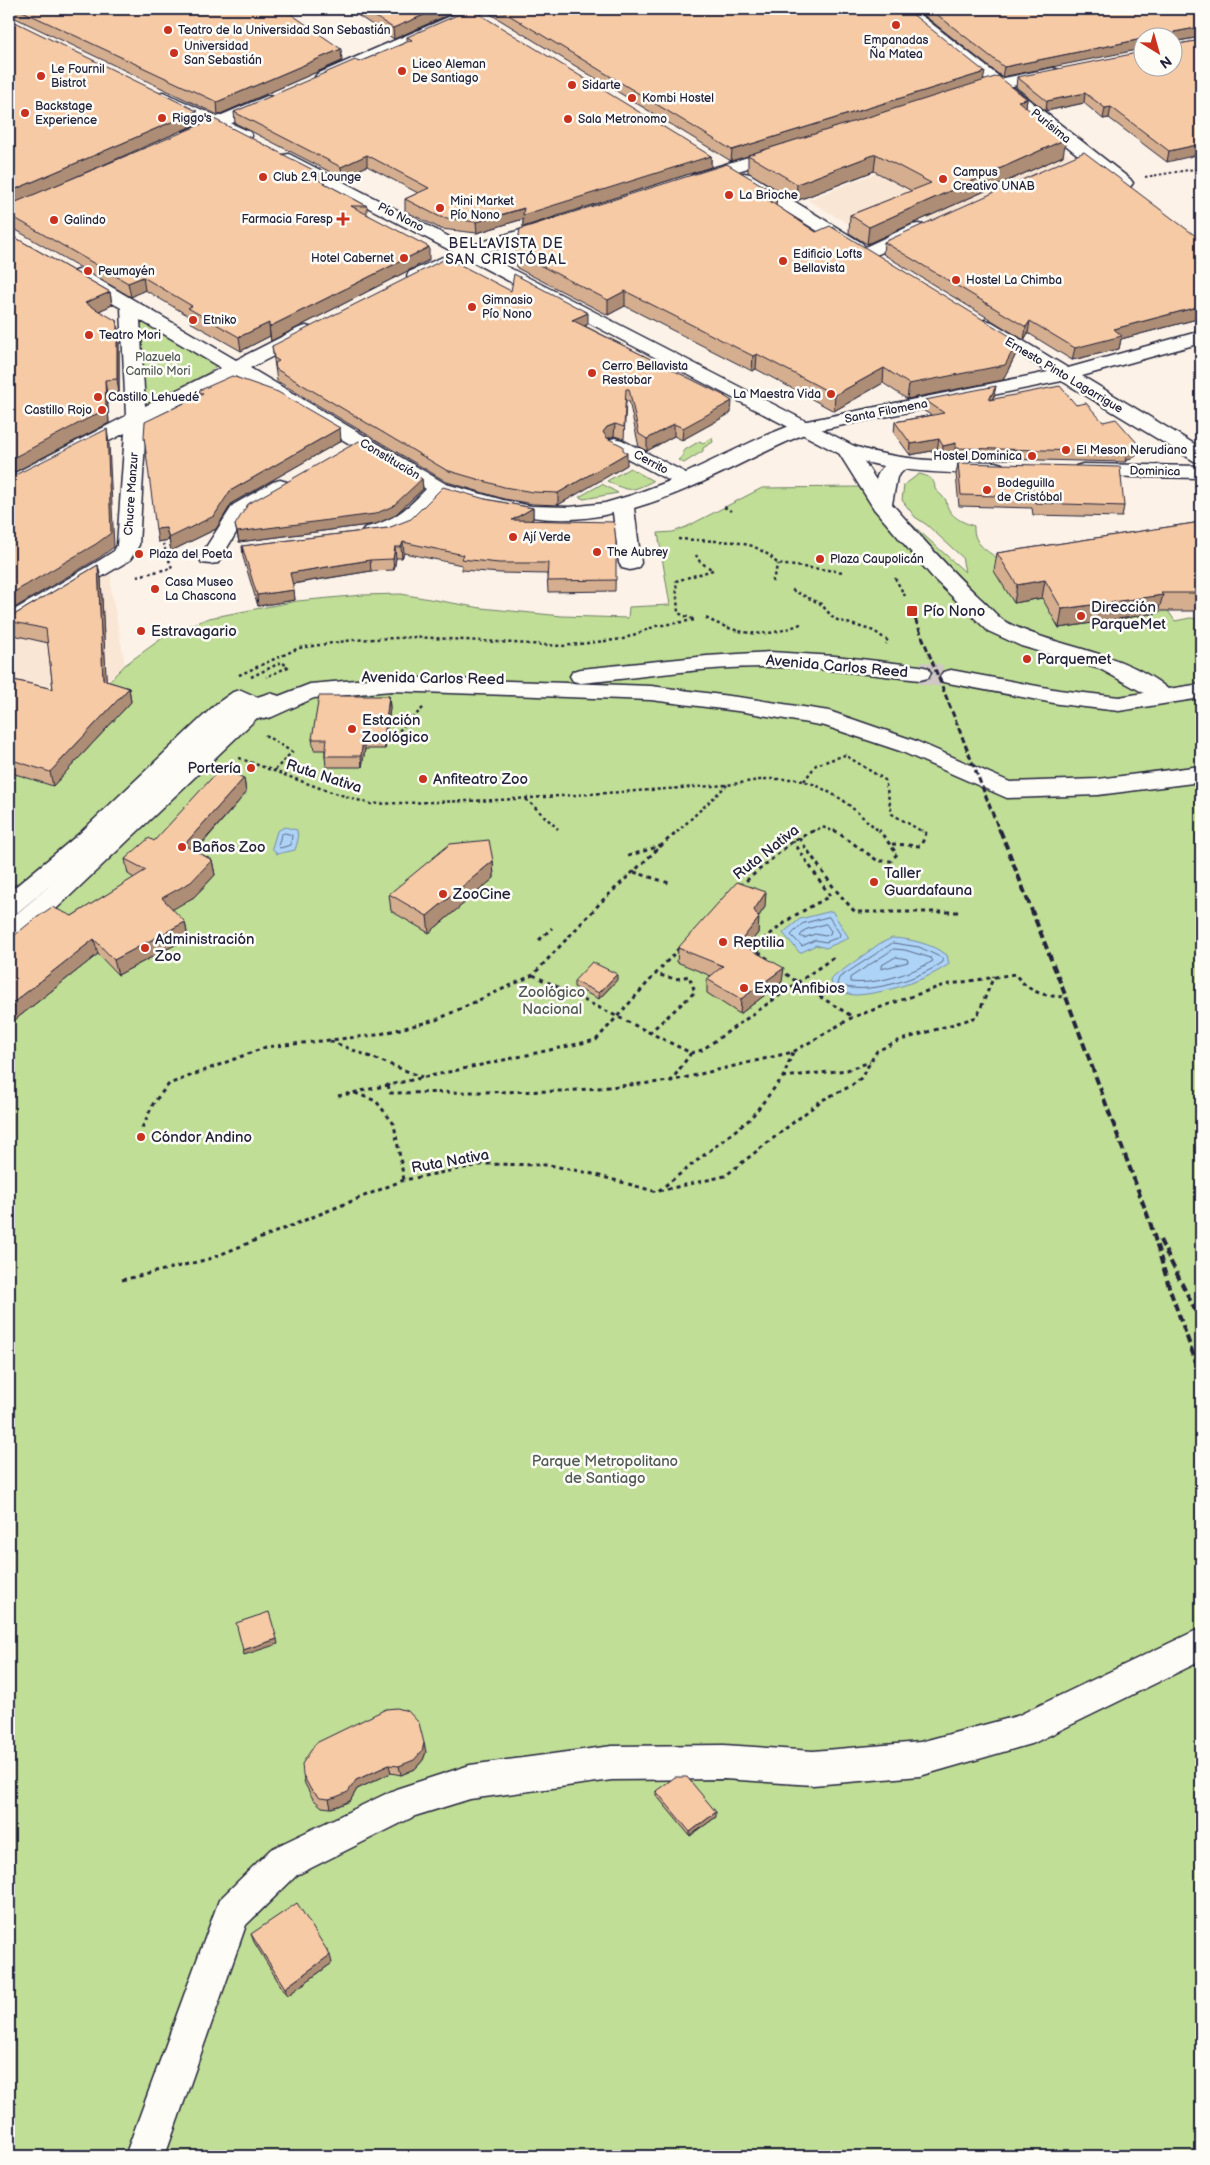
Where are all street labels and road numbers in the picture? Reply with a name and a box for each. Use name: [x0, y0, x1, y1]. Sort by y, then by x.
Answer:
street label: Purísima: [1028, 106, 1074, 147]
street label: Pío Nono: [375, 199, 427, 236]
street label: Ernesto Pinto Lagarrigue: [1002, 334, 1126, 417]
street label: Santa Filomena: [843, 396, 929, 427]
street label: Constitución: [357, 436, 423, 483]
street label: Cerrito: [631, 447, 671, 478]
street label: Chucre Manzur: [121, 451, 142, 536]
street label: Dominica: [1129, 464, 1181, 479]
street label: Avenida Carlos Reed: [765, 651, 909, 682]
street label: Avenida Carlos Reed: [362, 668, 504, 689]
street label: Ruta Nativa: [284, 755, 364, 798]
street label: Ruta Nativa: [729, 821, 803, 884]
street label: Ruta Nativa: [410, 1145, 490, 1178]

